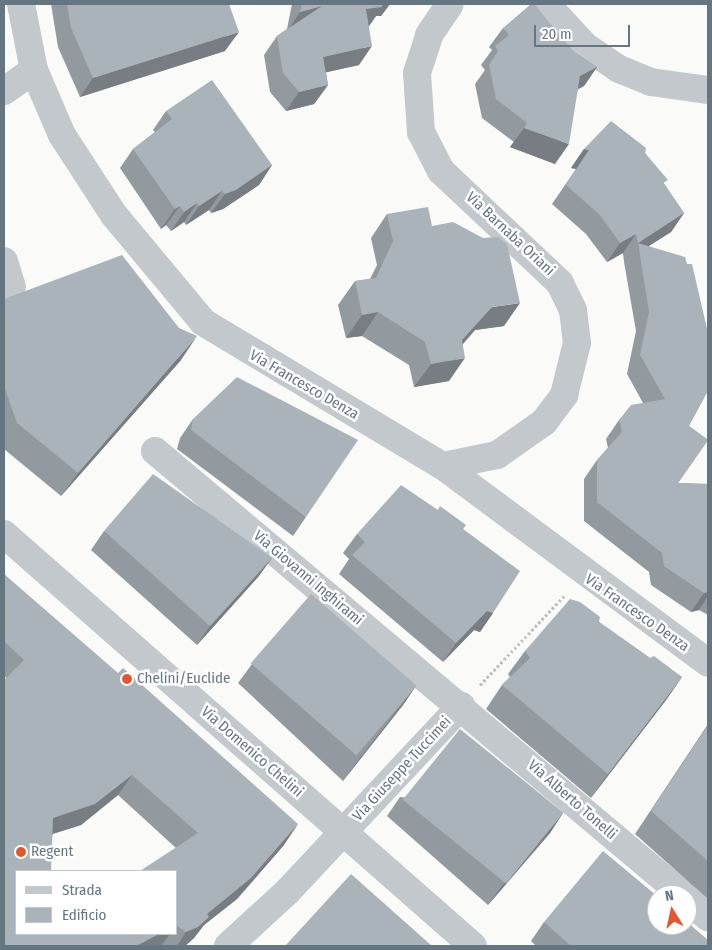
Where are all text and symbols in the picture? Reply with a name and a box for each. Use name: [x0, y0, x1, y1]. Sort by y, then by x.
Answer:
scale bar: [537, 15, 633, 47]
text: 20 m: [542, 25, 572, 43]
street label: Via Barnaba Oriani: [462, 188, 558, 280]
street label: Via Francesco Denza: [246, 346, 362, 424]
street label: Via Giovanni Inghirami: [250, 527, 366, 629]
street label: Via Francesco Denza: [581, 570, 693, 656]
place label: Chelini/Euclide: [137, 670, 230, 688]
marker: Chelini/Euclide: [121, 673, 133, 685]
street label: Via Domenico Chelini: [197, 703, 307, 801]
street label: Via Giuseppe Tuccimei: [349, 713, 455, 825]
street label: Via Alberto Tonelli: [524, 757, 620, 843]
place label: Regent: [31, 843, 73, 861]
marker: Regent: [15, 846, 27, 858]
legend: [15, 870, 178, 935]
text: Strada: [62, 881, 102, 899]
north arrow: [647, 885, 697, 935]
text: N: [664, 887, 675, 905]
text: Edificio: [62, 906, 107, 924]

